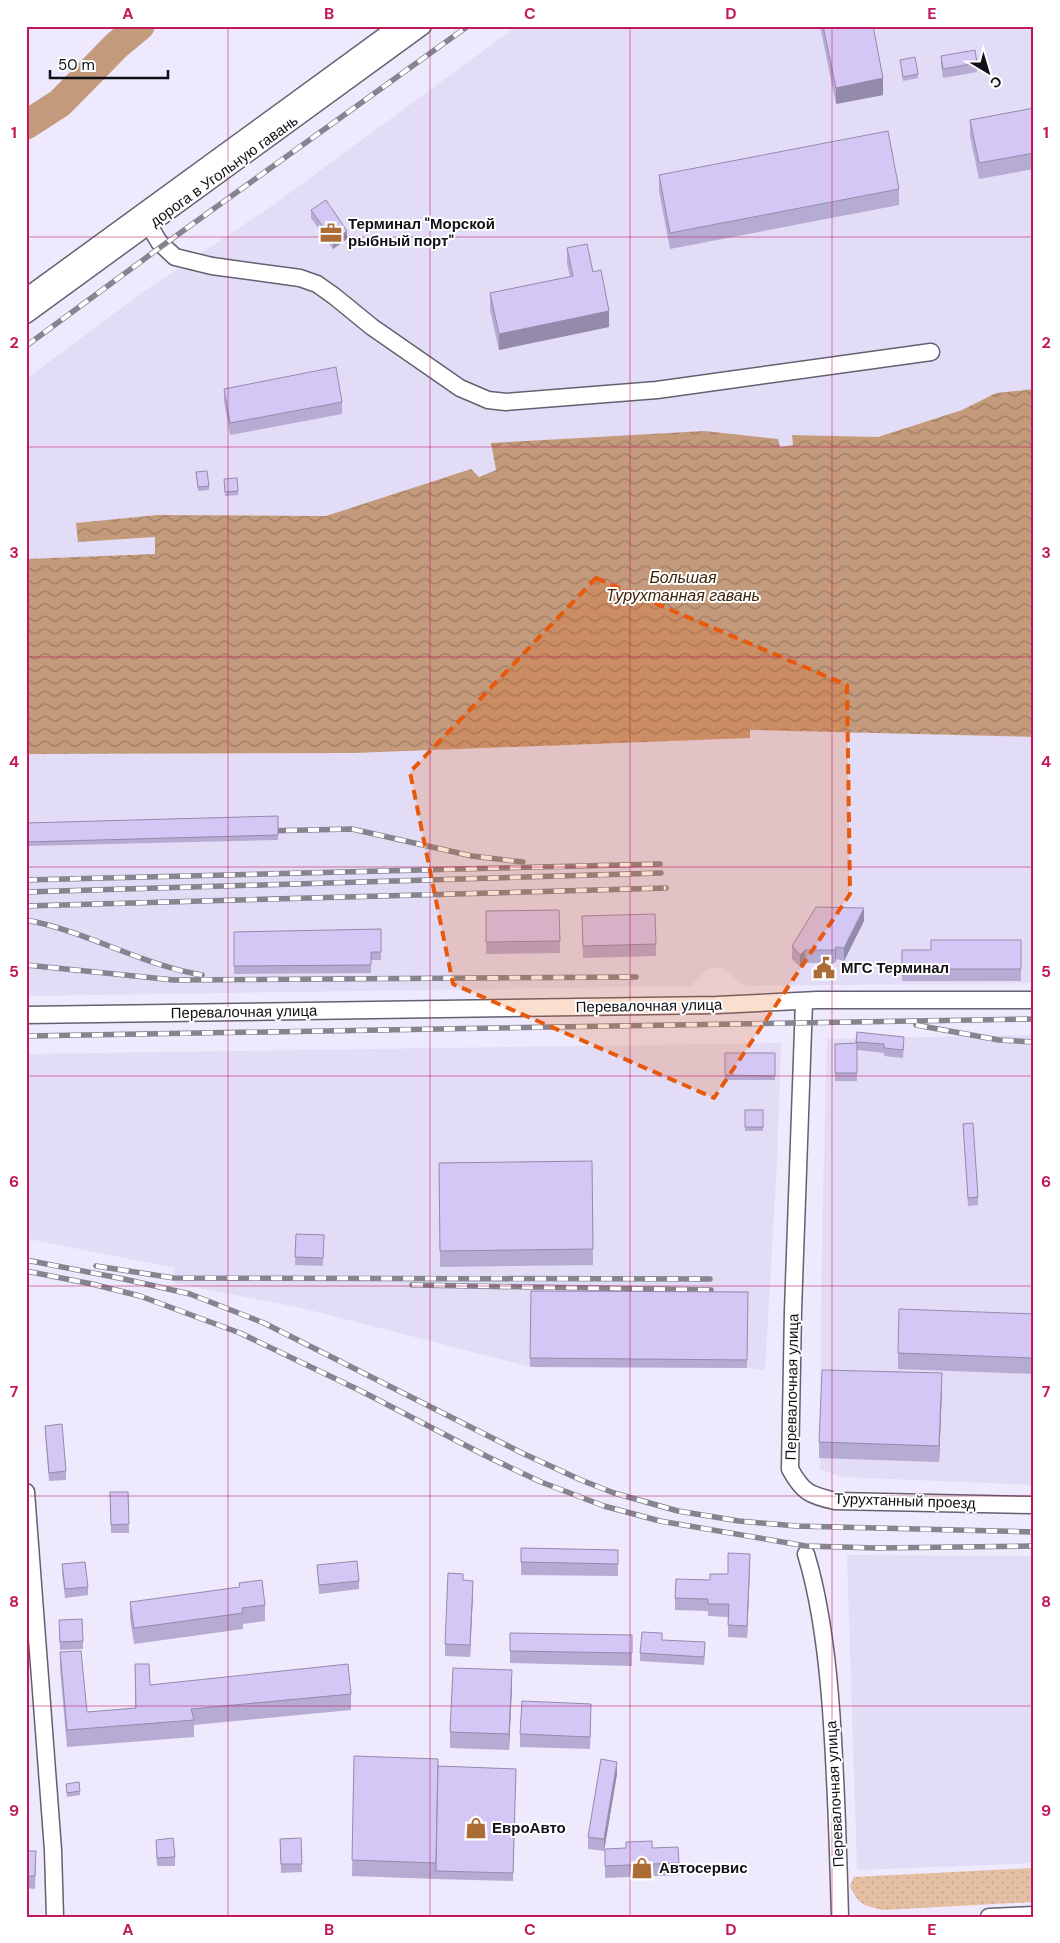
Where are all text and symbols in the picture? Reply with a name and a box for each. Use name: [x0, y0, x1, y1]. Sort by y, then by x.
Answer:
text: A: [122, 3, 134, 24]
text: B: [324, 3, 334, 24]
text: C: [524, 3, 536, 24]
text: D: [725, 3, 737, 24]
text: E: [927, 3, 937, 24]
scale bar: [50, 48, 168, 80]
north arrow: [962, 48, 1012, 98]
text: 50 m: [58, 55, 95, 75]
text: С: [986, 72, 1006, 92]
street label: дорога в Угольную гавань: [146, 110, 302, 232]
text: 1: [11, 122, 17, 143]
text: 1: [1043, 122, 1049, 143]
place label: Терминал "Морской рыбный порт": [348, 214, 495, 251]
office icon: Терминал "Морской рыбный порт": [318, 220, 344, 246]
text: 2: [9, 332, 19, 353]
text: 2: [1041, 332, 1051, 353]
text: 3: [9, 542, 19, 563]
text: 3: [1041, 542, 1051, 563]
water label: Большая Турухтанная гавань: [606, 567, 760, 606]
text: 4: [9, 751, 19, 772]
text: 4: [1041, 751, 1051, 772]
public building icon: МГС Терминал: [811, 955, 837, 981]
place label: МГС Терминал: [841, 958, 949, 978]
text: 5: [9, 961, 19, 982]
text: 5: [1041, 961, 1051, 982]
street label: Перевалочная улица: [575, 995, 723, 1017]
street label: Перевалочная улица: [170, 1001, 318, 1023]
text: 6: [9, 1171, 19, 1192]
text: 6: [1041, 1171, 1051, 1192]
street label: Перевалочная улица: [781, 1313, 803, 1461]
text: 7: [10, 1381, 19, 1402]
text: 7: [1042, 1381, 1051, 1402]
street label: Турухтанный проезд: [834, 1489, 976, 1513]
text: 8: [9, 1591, 19, 1612]
text: 8: [1041, 1591, 1051, 1612]
street label: Перевалочная улица: [821, 1720, 849, 1868]
text: 9: [9, 1800, 19, 1821]
text: 9: [1041, 1800, 1051, 1821]
shop icon: ЕвроАвто: [463, 1815, 489, 1841]
place label: ЕвроАвто: [492, 1818, 566, 1838]
shop icon: Автосервис: [629, 1855, 655, 1881]
place label: Автосервис: [659, 1858, 748, 1878]
text: A: [122, 1919, 134, 1940]
text: B: [324, 1919, 334, 1940]
text: C: [524, 1919, 536, 1940]
text: D: [725, 1919, 737, 1940]
text: E: [927, 1919, 937, 1940]

